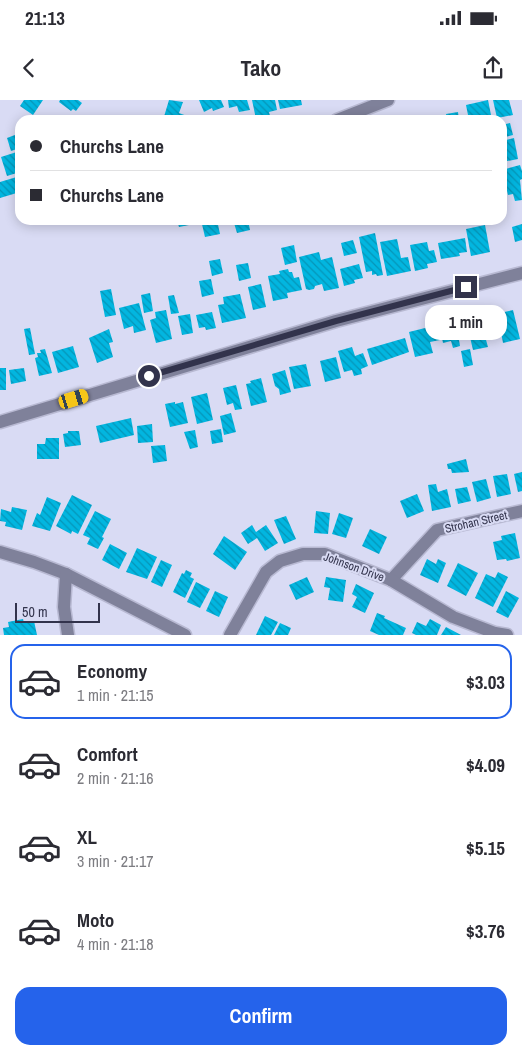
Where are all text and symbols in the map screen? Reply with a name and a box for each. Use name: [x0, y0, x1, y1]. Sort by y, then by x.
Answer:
text: 21:13: [25, 5, 65, 31]
text: Tako: [241, 53, 281, 83]
icon: back: [15, 54, 43, 82]
icon: share: [479, 54, 507, 82]
text: Churchs Lane: [60, 133, 164, 159]
text: Churchs Lane: [60, 182, 164, 208]
route end: [455, 276, 477, 298]
callout: 1 min: [425, 304, 507, 340]
text: 1 min: [449, 311, 483, 333]
route start: [138, 365, 160, 387]
car: [57, 387, 90, 411]
street label: Strohan Street: [443, 507, 509, 537]
street label: Johnson Drive: [321, 549, 387, 585]
scale bar: [15, 600, 100, 623]
text: 50 m: [22, 603, 48, 621]
text: Economy: [77, 658, 147, 684]
icon: car: [17, 659, 62, 704]
text: $3.03: [466, 669, 505, 695]
text: 1 min · 21:15: [77, 684, 154, 706]
text: Comfort: [77, 741, 138, 767]
icon: car: [17, 742, 62, 787]
text: $4.09: [466, 752, 505, 778]
text: 2 min · 21:16: [77, 767, 154, 789]
text: XL: [77, 824, 97, 850]
icon: car: [17, 825, 62, 870]
text: $5.15: [466, 835, 505, 861]
text: 3 min · 21:17: [77, 850, 154, 872]
text: Moto: [77, 907, 114, 933]
icon: car: [17, 908, 62, 953]
text: $3.76: [466, 918, 505, 944]
text: 4 min · 21:18: [77, 933, 154, 955]
button: Confirm: [15, 987, 507, 1045]

